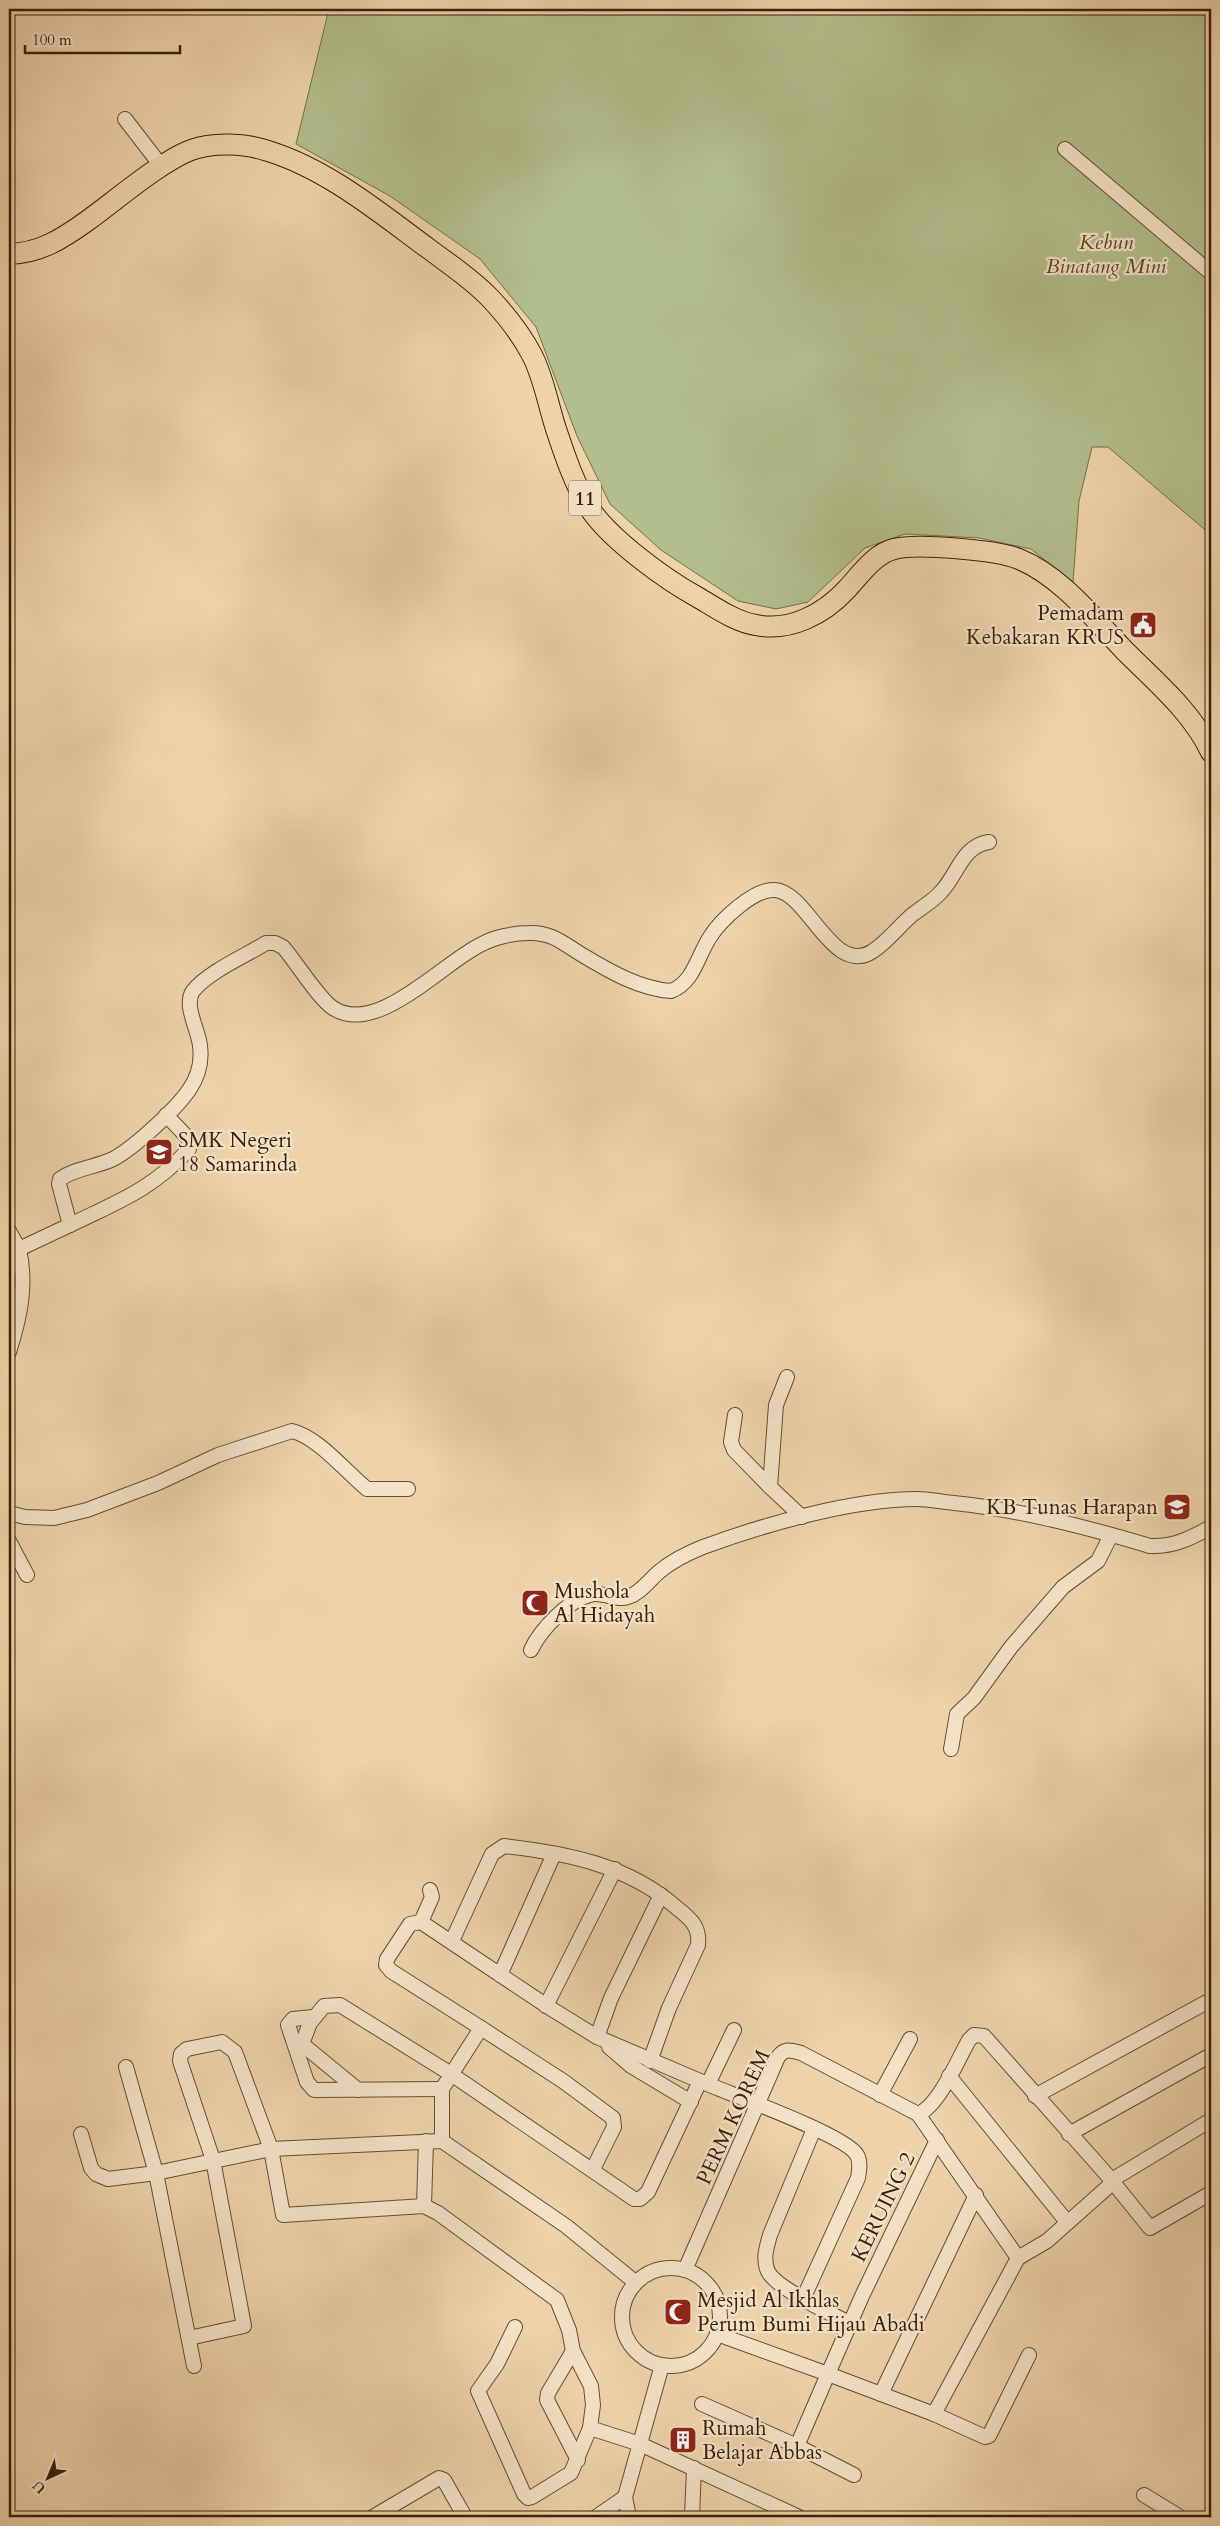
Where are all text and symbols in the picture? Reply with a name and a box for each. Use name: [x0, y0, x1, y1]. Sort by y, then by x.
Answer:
scale bar: [25, 22, 180, 54]
text: 100 m: [32, 30, 72, 50]
park label: Kebun Binatang Mini: [1046, 228, 1167, 281]
road number: 11: [569, 480, 601, 516]
place label: Pemadam Kebakaran KRUS: [966, 599, 1124, 652]
public building icon: Pemadam Kebakaran KRUS: [1128, 610, 1158, 640]
place label: SMK Negeri 18 Samarinda: [178, 1126, 297, 1179]
school or university icon: SMK Negeri 18 Samarinda: [144, 1137, 174, 1167]
school or university icon: KB Tunas Harapan: [1162, 1492, 1192, 1522]
place label: KB Tunas Harapan: [986, 1493, 1158, 1522]
place label: Mushola Al Hidayah: [554, 1577, 656, 1630]
mosque icon: Mushola Al Hidayah: [520, 1588, 550, 1618]
street label: PERM KOREM: [689, 2045, 778, 2190]
street label: KERUING 2: [844, 2147, 923, 2267]
place label: Mesjid Al Ikhlas Perum Bumi Hijau Abadi: [697, 2286, 925, 2339]
mosque icon: Mesjid Al Ikhlas Perum Bumi Hijau Abadi: [663, 2297, 693, 2327]
place label: Rumah Belajar Abbas: [702, 2414, 822, 2467]
building icon: Rumah Belajar Abbas: [668, 2425, 698, 2455]
north arrow: [22, 2454, 72, 2504]
text: U: [28, 2476, 50, 2498]

